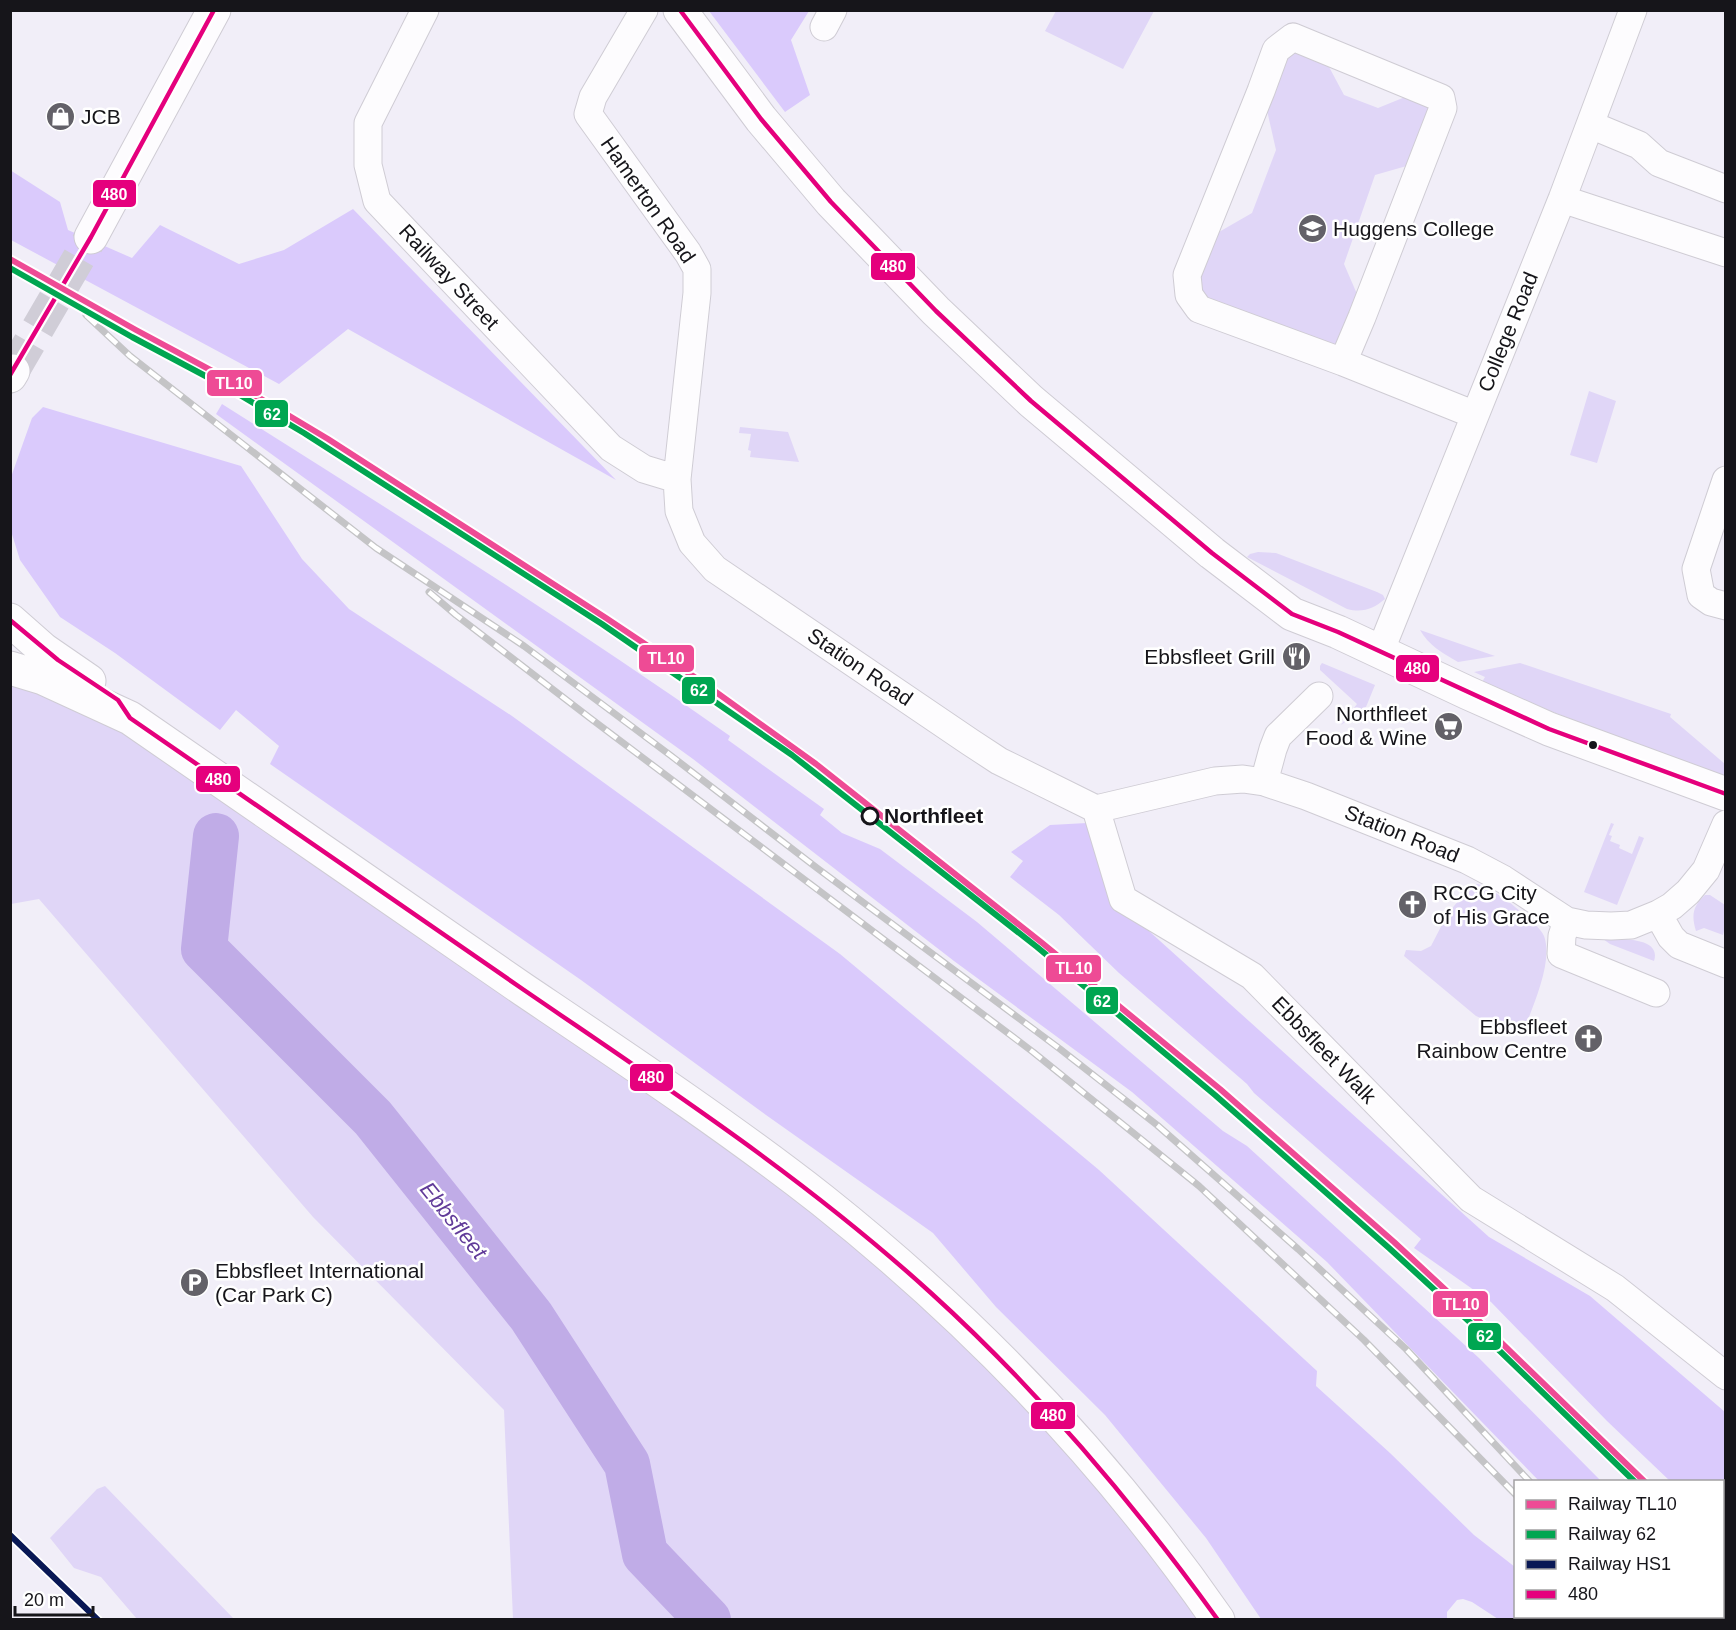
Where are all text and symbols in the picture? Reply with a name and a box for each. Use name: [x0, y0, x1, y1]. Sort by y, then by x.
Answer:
shop icon: JCB: [44, 101, 76, 133]
place label: JCB: [81, 105, 121, 128]
street label: Hamerton Road: [596, 132, 700, 267]
line badge: 480: [92, 179, 137, 208]
text: 480: [101, 186, 127, 203]
school or university icon: Huggens College: [1296, 213, 1328, 245]
place label: Huggens College: [1333, 217, 1494, 240]
street label: Railway Street: [395, 219, 504, 334]
line badge: 480: [870, 252, 916, 281]
text: 480: [880, 258, 906, 275]
street label: College Road: [1473, 269, 1542, 395]
line badge: TL10: [206, 369, 263, 397]
text: TL10: [215, 375, 253, 392]
line badge: 62: [254, 399, 289, 428]
text: 62: [263, 406, 281, 423]
street label: Station Road: [804, 623, 917, 710]
restaurant icon: Ebbsfleet Grill: [1280, 641, 1312, 673]
line badge: TL10: [638, 644, 695, 673]
place label: Ebbsfleet Grill: [1144, 645, 1275, 668]
text: TL10: [647, 650, 685, 667]
line badge: 480: [1395, 654, 1440, 683]
text: 480: [1404, 660, 1430, 677]
line badge: 62: [681, 676, 716, 705]
text: 62: [690, 682, 708, 699]
place label: Northfleet Food & Wine: [1306, 702, 1427, 749]
supermarket icon: Northfleet Food & Wine: [1432, 710, 1464, 742]
unlabelled marker: [1587, 739, 1599, 751]
line badge: 480: [195, 765, 241, 793]
text: 480: [205, 771, 231, 788]
street label: Station Road: [1342, 800, 1463, 867]
place label: Northfleet: [884, 804, 983, 827]
marker: Northfleet: [861, 807, 879, 825]
place label: RCCG City of His Grace: [1433, 881, 1550, 928]
church icon: RCCG City of His Grace: [1396, 889, 1428, 921]
line badge: TL10: [1045, 954, 1102, 983]
text: TL10: [1055, 960, 1093, 977]
line badge: 62: [1085, 986, 1119, 1015]
street label: Ebbsfleet Walk: [1268, 992, 1381, 1108]
text: 62: [1093, 993, 1111, 1010]
place label: Ebbsfleet Rainbow Centre: [1416, 1015, 1567, 1062]
church icon: Ebbsfleet Rainbow Centre: [1572, 1023, 1604, 1055]
line badge: 480: [629, 1063, 674, 1092]
text: 480: [638, 1069, 664, 1086]
water label: Ebbsfleet: [415, 1177, 493, 1265]
place label: Ebbsfleet International (Car Park C): [215, 1259, 424, 1306]
parking icon: Ebbsfleet International (Car Park C): [178, 1267, 210, 1299]
line badge: TL10: [1432, 1290, 1489, 1318]
text: TL10: [1442, 1296, 1480, 1313]
line badge: 62: [1467, 1322, 1502, 1351]
text: 62: [1476, 1328, 1494, 1345]
line badge: 480: [1030, 1401, 1076, 1430]
text: 480: [1040, 1407, 1066, 1424]
legend: [1514, 1480, 1724, 1618]
text: Railway TL10: [1568, 1494, 1677, 1514]
text: Railway 62: [1568, 1524, 1656, 1544]
text: Railway HS1: [1568, 1554, 1671, 1574]
scale bar: [15, 1579, 93, 1617]
text: 480: [1568, 1584, 1598, 1604]
text: 20 m: [24, 1590, 64, 1610]

